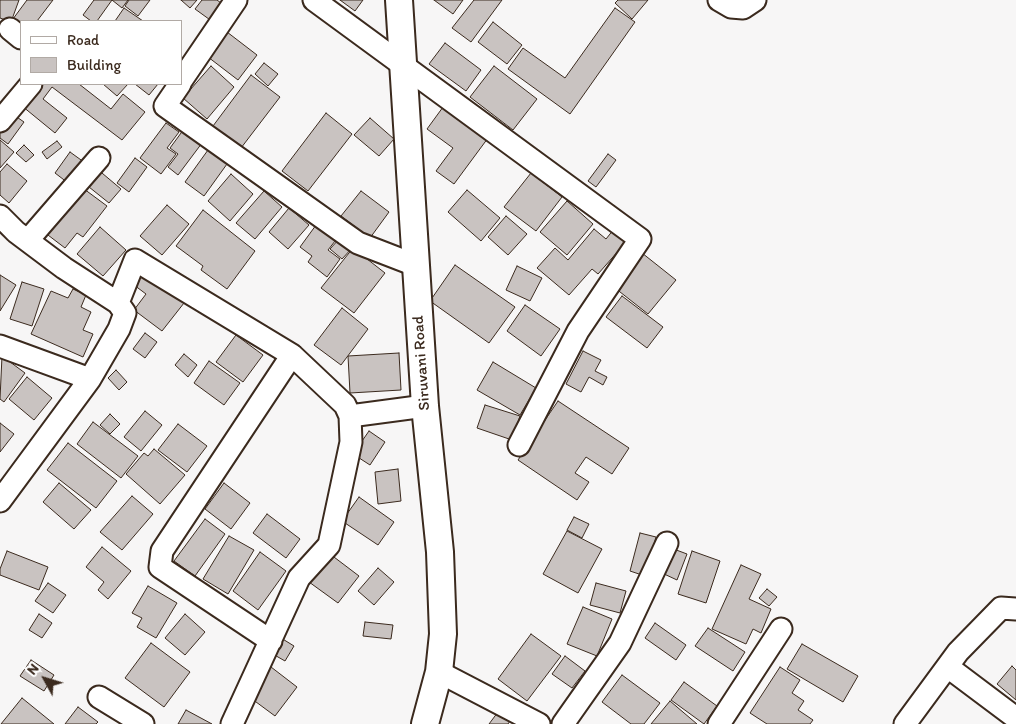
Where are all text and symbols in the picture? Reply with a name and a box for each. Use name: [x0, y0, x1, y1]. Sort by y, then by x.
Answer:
legend: [20, 20, 182, 85]
text: Road: [67, 31, 99, 49]
text: Building: [67, 56, 121, 74]
street label: Siruvani Road: [409, 315, 435, 411]
north arrow: [20, 654, 70, 704]
text: N: [23, 660, 43, 678]

